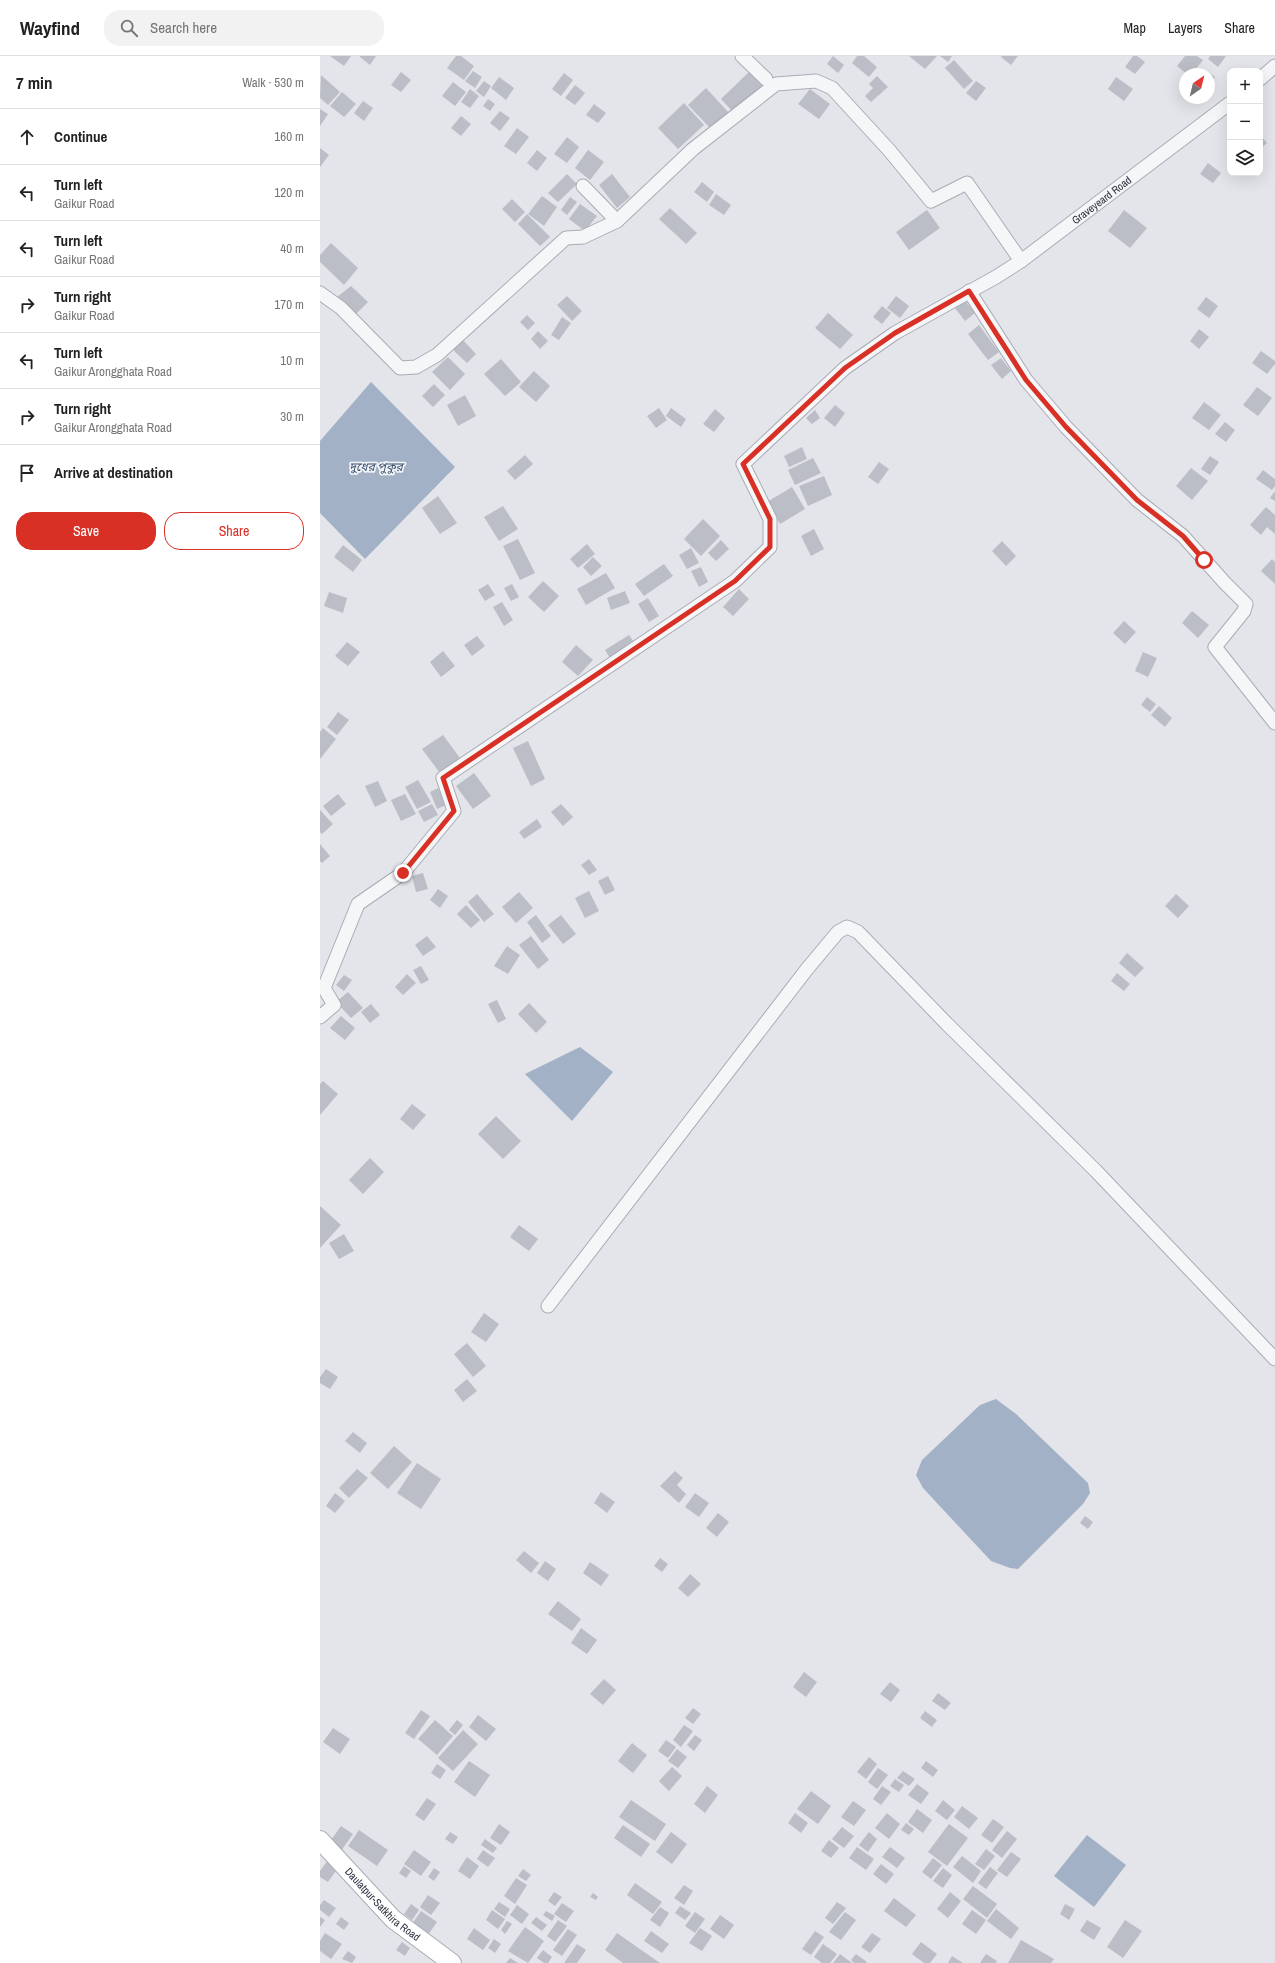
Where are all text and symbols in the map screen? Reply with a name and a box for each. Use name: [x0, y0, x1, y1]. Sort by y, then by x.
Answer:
search box: [104, 10, 384, 46]
text: Wayfind: [20, 15, 80, 41]
icon: search: [118, 17, 140, 39]
text: Search here: [150, 17, 217, 38]
text: Map: [1124, 19, 1146, 37]
text: Layers: [1168, 19, 1202, 37]
text: Share: [1224, 19, 1255, 37]
north arrow: [1179, 68, 1215, 104]
map controls: [1227, 68, 1263, 176]
button: +: [1227, 68, 1263, 104]
text: 7 min: [16, 71, 52, 94]
text: Walk · 530 m: [242, 74, 304, 91]
button: −: [1227, 104, 1263, 140]
icon: ahead: [16, 126, 38, 148]
text: Continue: [54, 126, 107, 147]
text: 160 m: [274, 128, 304, 145]
button: layers: [1227, 140, 1263, 176]
street label: Graveyeard Road: [1069, 173, 1134, 227]
text: Turn left: [54, 174, 102, 195]
icon: left: [16, 182, 38, 204]
text: 120 m: [274, 184, 304, 201]
text: Gaikur Road: [54, 195, 114, 212]
text: Turn left: [54, 230, 102, 251]
icon: left: [16, 238, 38, 260]
text: 40 m: [280, 240, 304, 257]
text: Gaikur Road: [54, 251, 114, 268]
text: Turn right: [54, 286, 111, 307]
icon: right: [16, 294, 38, 316]
text: 170 m: [274, 296, 304, 313]
text: Gaikur Road: [54, 307, 114, 324]
text: Turn left: [54, 342, 102, 363]
icon: left: [16, 350, 38, 372]
text: 10 m: [280, 352, 304, 369]
text: Gaikur Arongghata Road: [54, 363, 172, 380]
text: Turn right: [54, 398, 111, 419]
icon: right: [16, 406, 38, 428]
text: 30 m: [280, 408, 304, 425]
text: Gaikur Arongghata Road: [54, 419, 172, 436]
water label: দুধের পুকুর: [349, 459, 406, 475]
icon: arrive: [16, 462, 38, 484]
text: Arrive at destination: [54, 462, 173, 483]
button: Save: [16, 512, 156, 550]
button: Share: [164, 512, 304, 550]
route start: [1195, 551, 1213, 569]
route end: [394, 864, 412, 882]
street label: Daulatpur-Satkhira Road: [342, 1865, 423, 1944]

